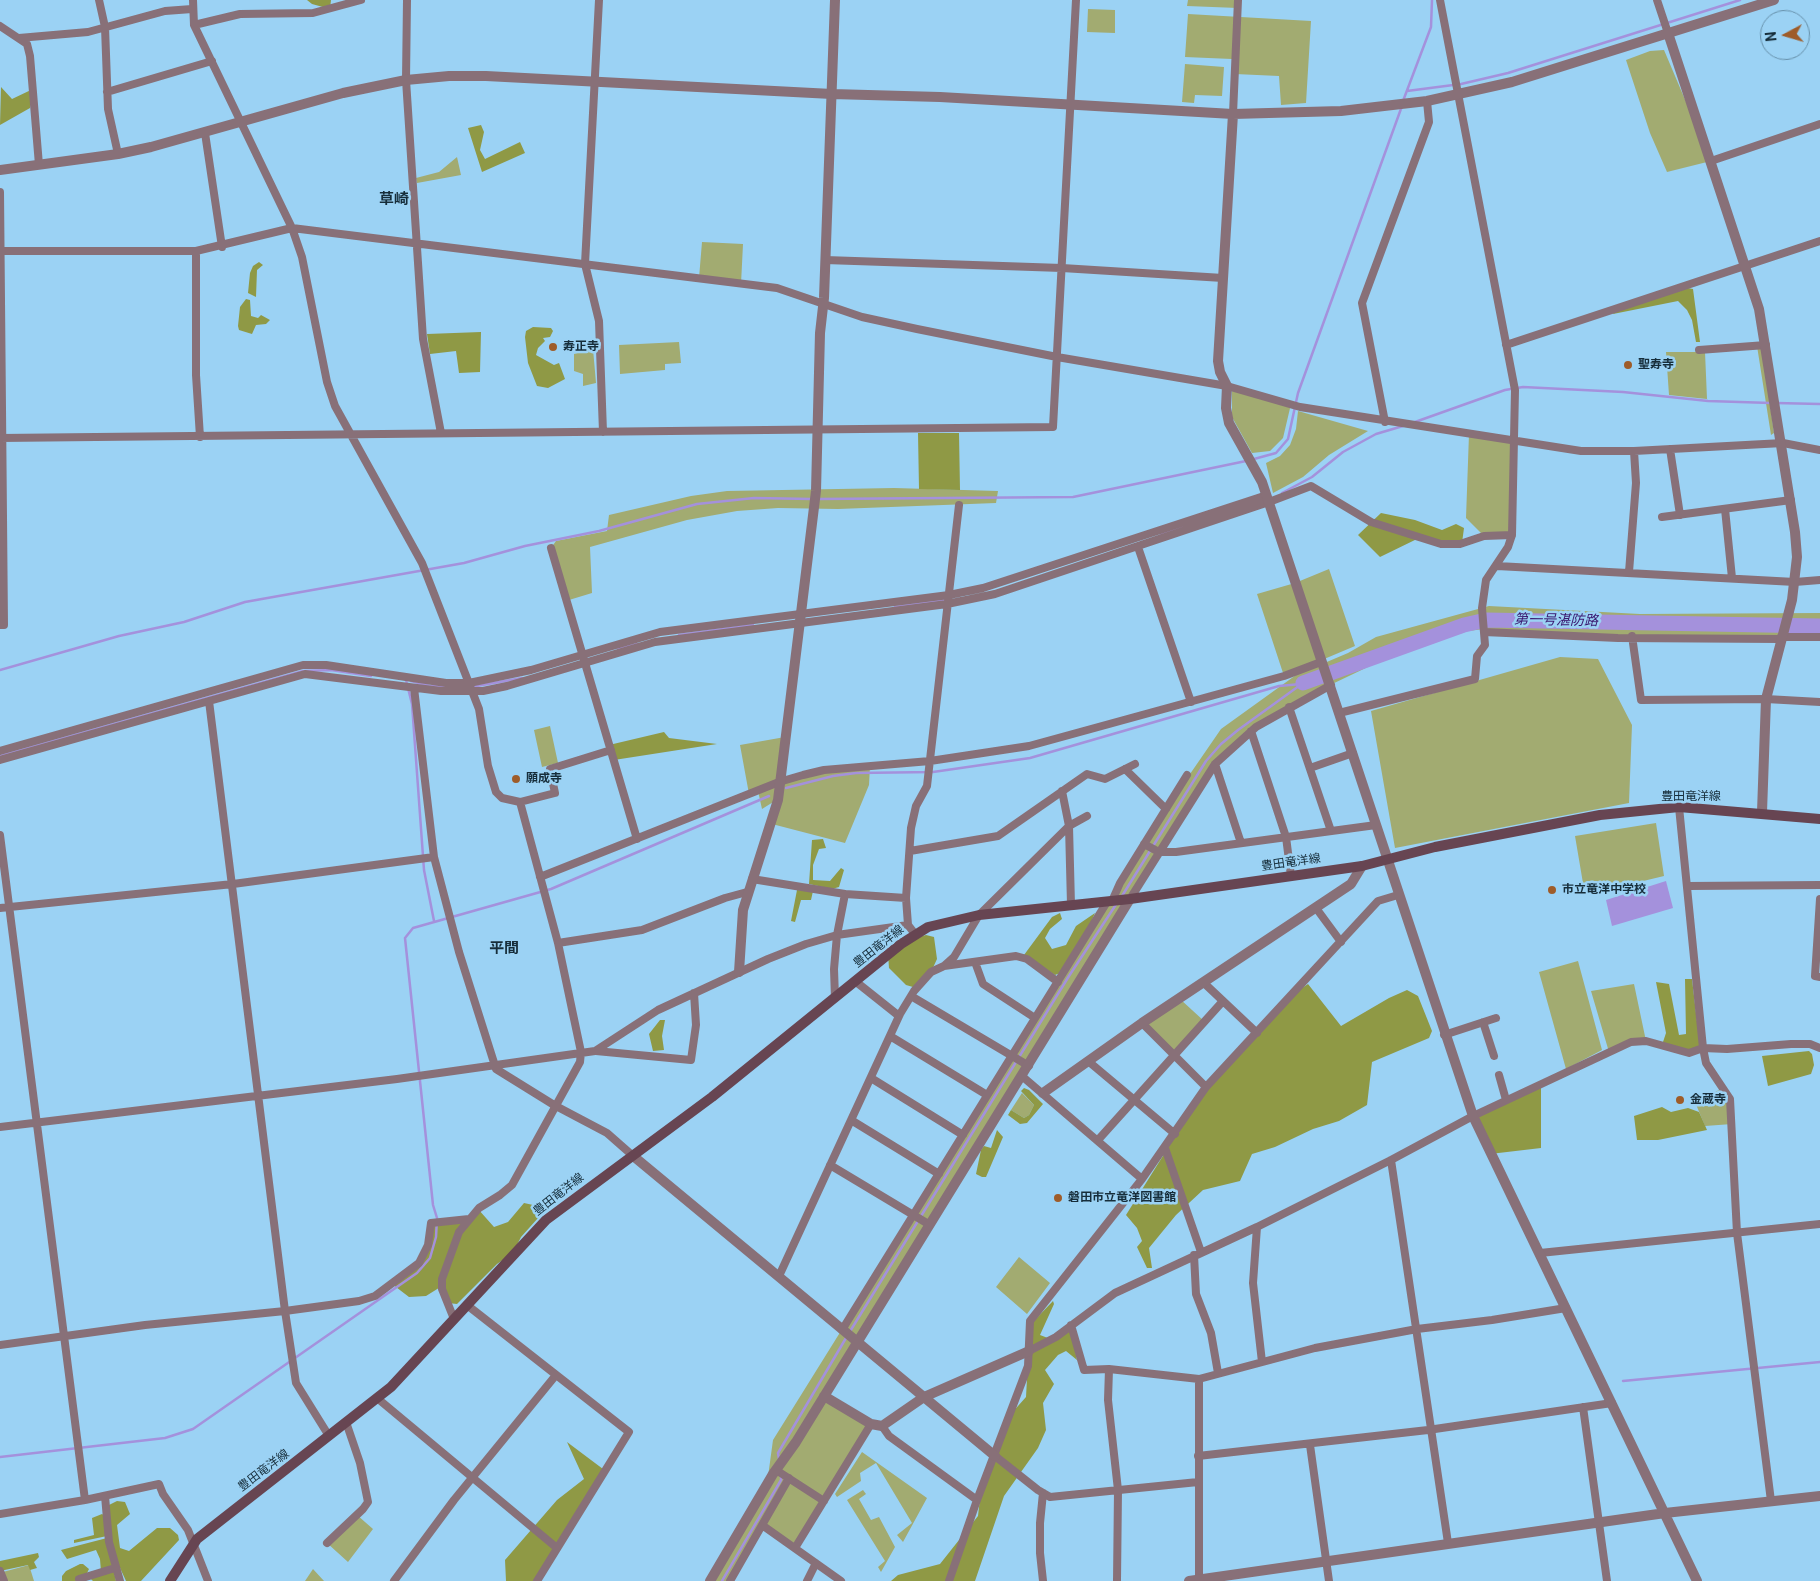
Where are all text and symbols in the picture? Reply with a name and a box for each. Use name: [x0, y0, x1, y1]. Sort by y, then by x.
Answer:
north arrow: [1760, 10, 1810, 60]
text: N: [1763, 31, 1780, 42]
district label: 草崎: [379, 191, 409, 209]
place label: 寿正寺: [563, 340, 599, 354]
marker: 寿正寺: [547, 341, 559, 353]
place label: 聖寿寺: [1638, 358, 1674, 372]
marker: 聖寿寺: [1622, 359, 1634, 371]
water label: 第一号湛防路: [1514, 612, 1598, 630]
place label: 願成寺: [526, 772, 562, 786]
marker: 願成寺: [510, 773, 522, 785]
street label: 豊田竜洋線: [1661, 790, 1721, 804]
street label: 豊田竜洋線: [1260, 852, 1322, 874]
place label: 市立竜洋中学校: [1562, 883, 1646, 897]
marker: 市立竜洋中学校: [1546, 884, 1558, 896]
street label: 豊田竜洋線: [851, 923, 907, 971]
district label: 平間: [489, 940, 519, 958]
place label: 金蔵寺: [1690, 1093, 1726, 1107]
marker: 金蔵寺: [1674, 1094, 1686, 1106]
street label: 豊田竜洋線: [531, 1171, 587, 1219]
place label: 磐田市立竜洋図書館: [1068, 1191, 1176, 1205]
marker: 磐田市立竜洋図書館: [1052, 1192, 1064, 1204]
street label: 豊田竜洋線: [236, 1447, 292, 1495]

